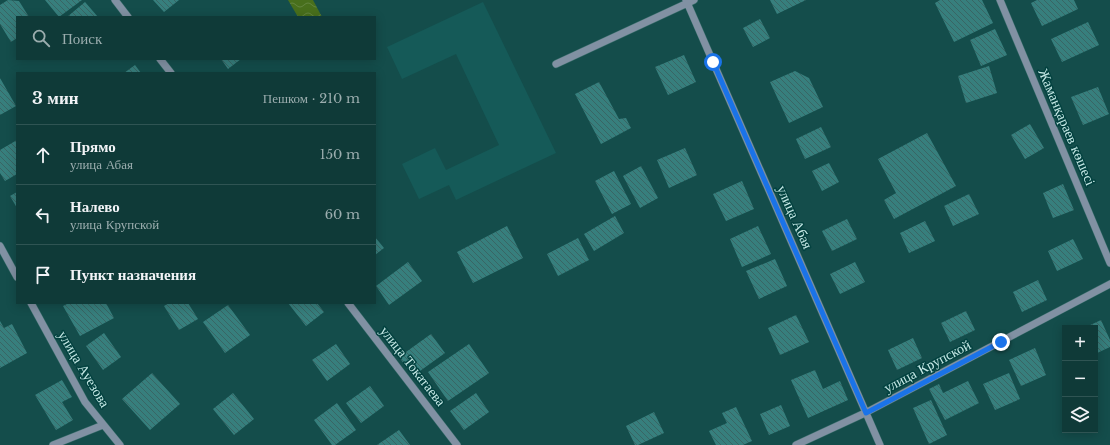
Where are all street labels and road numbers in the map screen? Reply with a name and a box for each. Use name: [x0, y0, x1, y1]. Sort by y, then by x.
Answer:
street label: Жаманқараев көшесі: [1034, 66, 1100, 188]
street label: улица Абая: [773, 182, 817, 252]
street label: улица Токатаева: [376, 322, 450, 410]
street label: улица Ауезова: [54, 327, 114, 411]
street label: улица Крупской: [880, 335, 974, 396]

